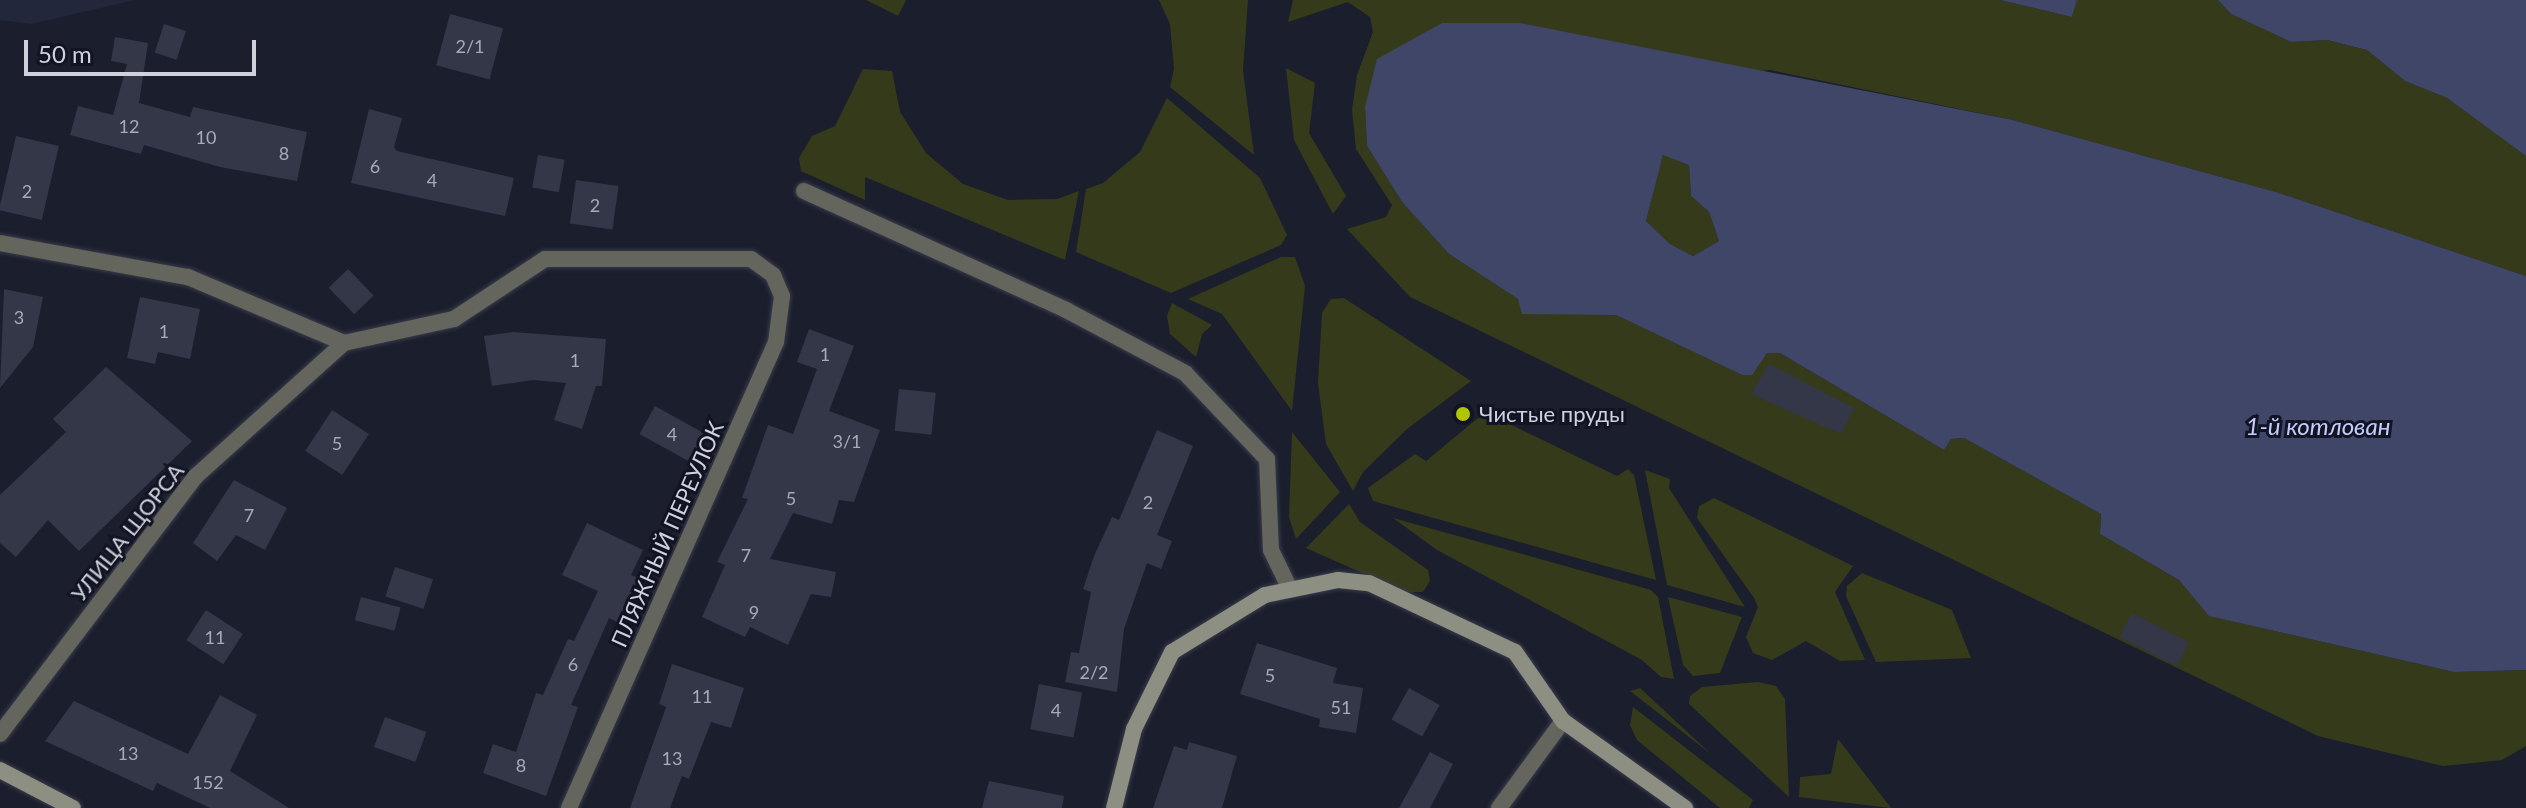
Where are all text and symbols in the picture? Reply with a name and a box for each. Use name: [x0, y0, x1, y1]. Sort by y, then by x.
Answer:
scale bar: [28, 24, 260, 74]
house number: 2/1: [455, 35, 485, 57]
text: 50 m: [38, 39, 92, 68]
house number: 12: [119, 115, 139, 137]
house number: 10: [196, 126, 216, 148]
house number: 8: [279, 142, 289, 164]
house number: 6: [370, 155, 380, 177]
house number: 4: [427, 169, 437, 191]
house number: 2: [22, 180, 32, 202]
house number: 2: [590, 194, 600, 216]
house number: 3: [14, 306, 24, 328]
house number: 1: [159, 320, 169, 342]
house number: 1: [820, 343, 830, 365]
house number: 1: [570, 349, 580, 371]
place label: Чистые пруды: [1479, 401, 1625, 427]
marker: Чистые пруды: [1454, 405, 1472, 423]
water label: 1-й котлован: [2246, 412, 2390, 440]
street label: ПЛЯЖНЫЙ ПЕРЕУЛОК: [605, 417, 729, 651]
house number: 4: [667, 423, 677, 445]
house number: 3/1: [832, 430, 862, 452]
house number: 5: [332, 432, 342, 454]
street label: УЛИЦА ЩОРСА: [65, 458, 189, 606]
house number: 5: [786, 487, 796, 509]
house number: 2: [1143, 491, 1153, 513]
house number: 7: [244, 504, 254, 526]
house number: 7: [741, 544, 751, 566]
house number: 9: [749, 601, 759, 623]
house number: 11: [205, 626, 225, 648]
house number: 6: [568, 653, 578, 675]
house number: 2/2: [1079, 661, 1109, 683]
house number: 5: [1265, 664, 1275, 686]
house number: 11: [692, 685, 712, 707]
house number: 51: [1331, 696, 1351, 718]
house number: 4: [1051, 699, 1061, 721]
house number: 13: [118, 742, 138, 764]
house number: 13: [662, 747, 682, 769]
house number: 8: [516, 754, 526, 776]
house number: 152: [192, 771, 224, 793]

